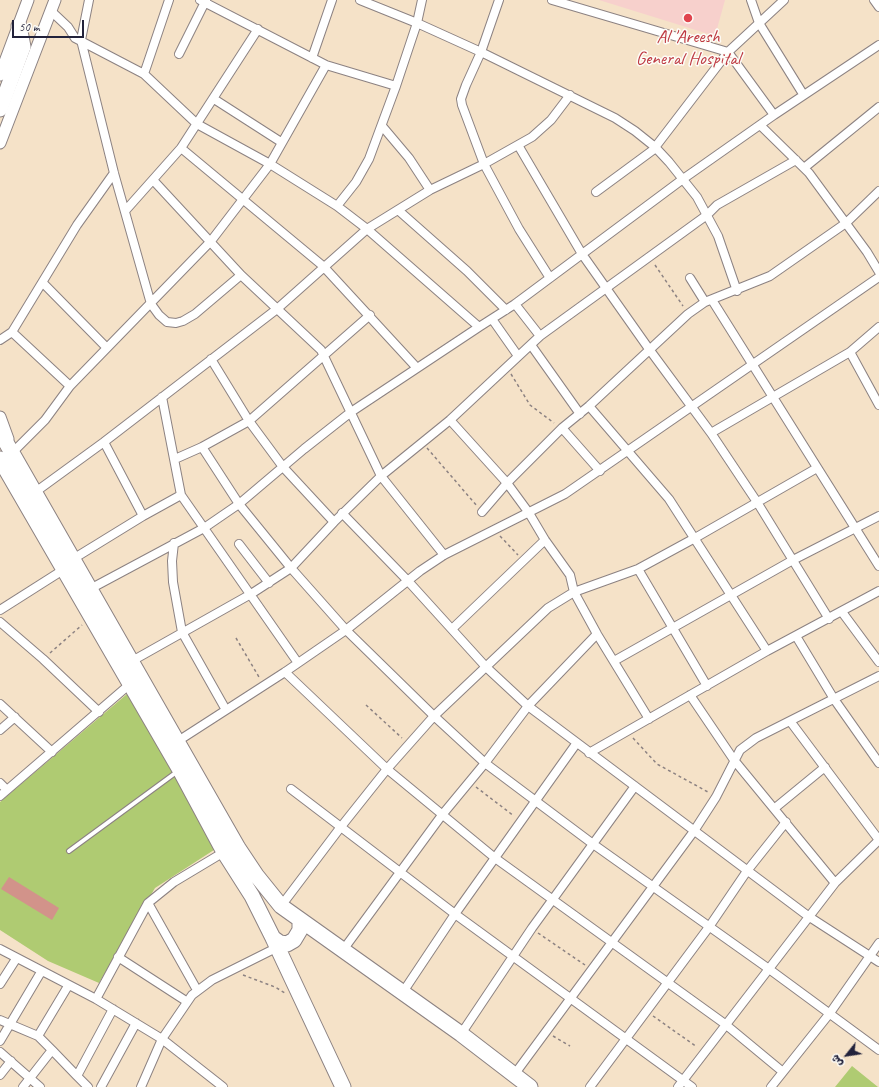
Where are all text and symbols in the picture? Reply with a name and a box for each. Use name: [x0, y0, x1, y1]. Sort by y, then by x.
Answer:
scale bar: [14, 12, 86, 38]
marker: Al 'Areesh General Hospital: [682, 12, 694, 24]
text: 50 m: [19, 19, 39, 35]
place label: Al 'Areesh General Hospital: [636, 26, 740, 70]
north arrow: [827, 1035, 867, 1075]
text: ش: [828, 1052, 846, 1070]

